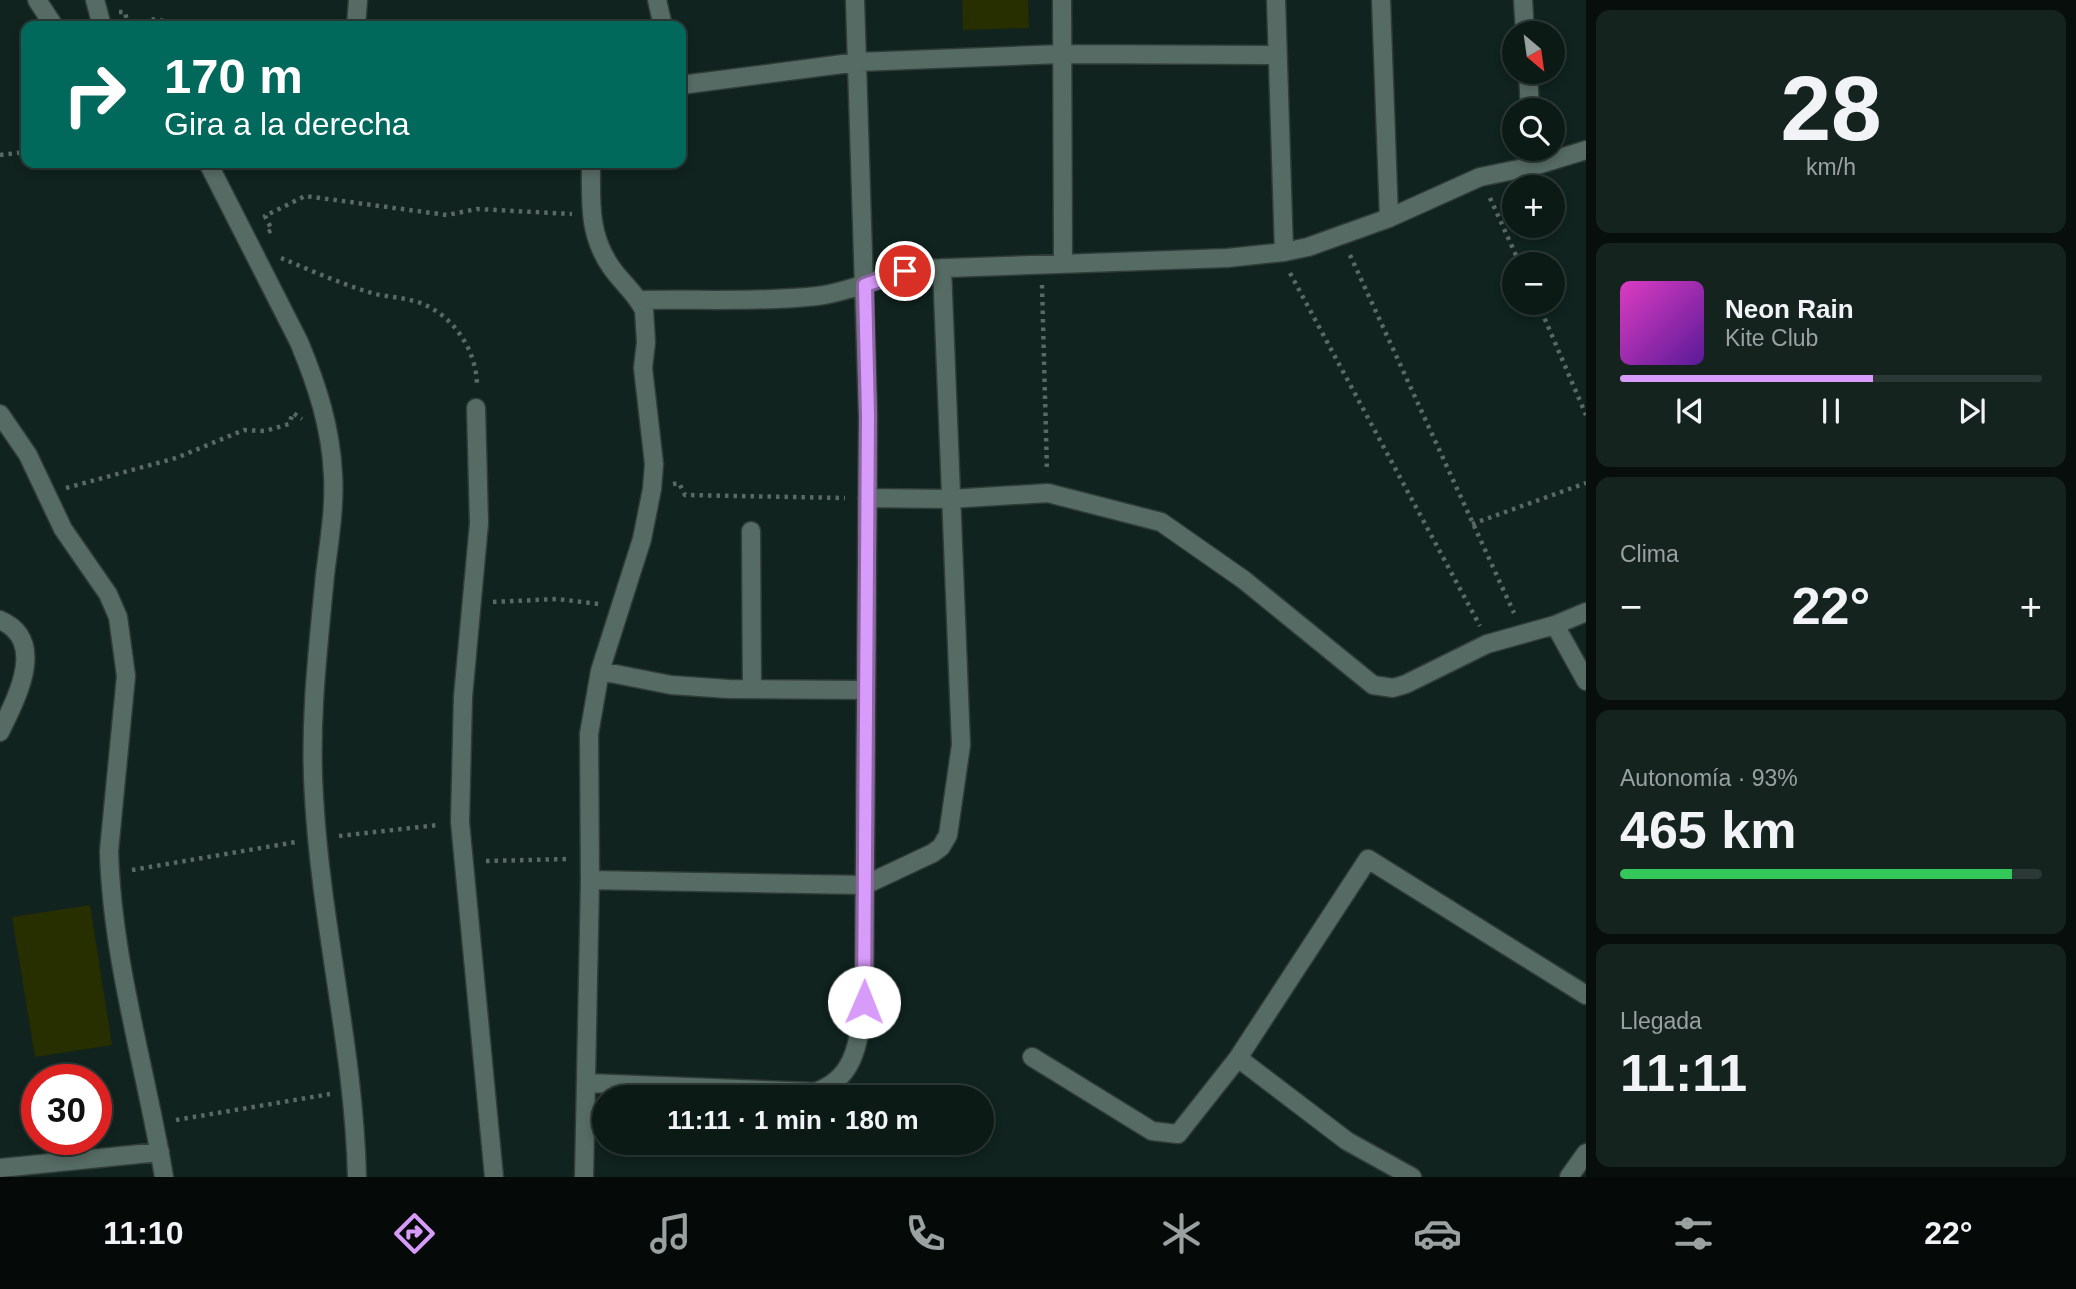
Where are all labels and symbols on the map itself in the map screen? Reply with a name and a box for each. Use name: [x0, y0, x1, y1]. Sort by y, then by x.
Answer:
north arrow: [1502, 21, 1564, 84]
pin: [875, 241, 935, 301]
position arrow: [827, 965, 901, 1039]
speed limit sign: 30: [21, 1064, 112, 1155]

